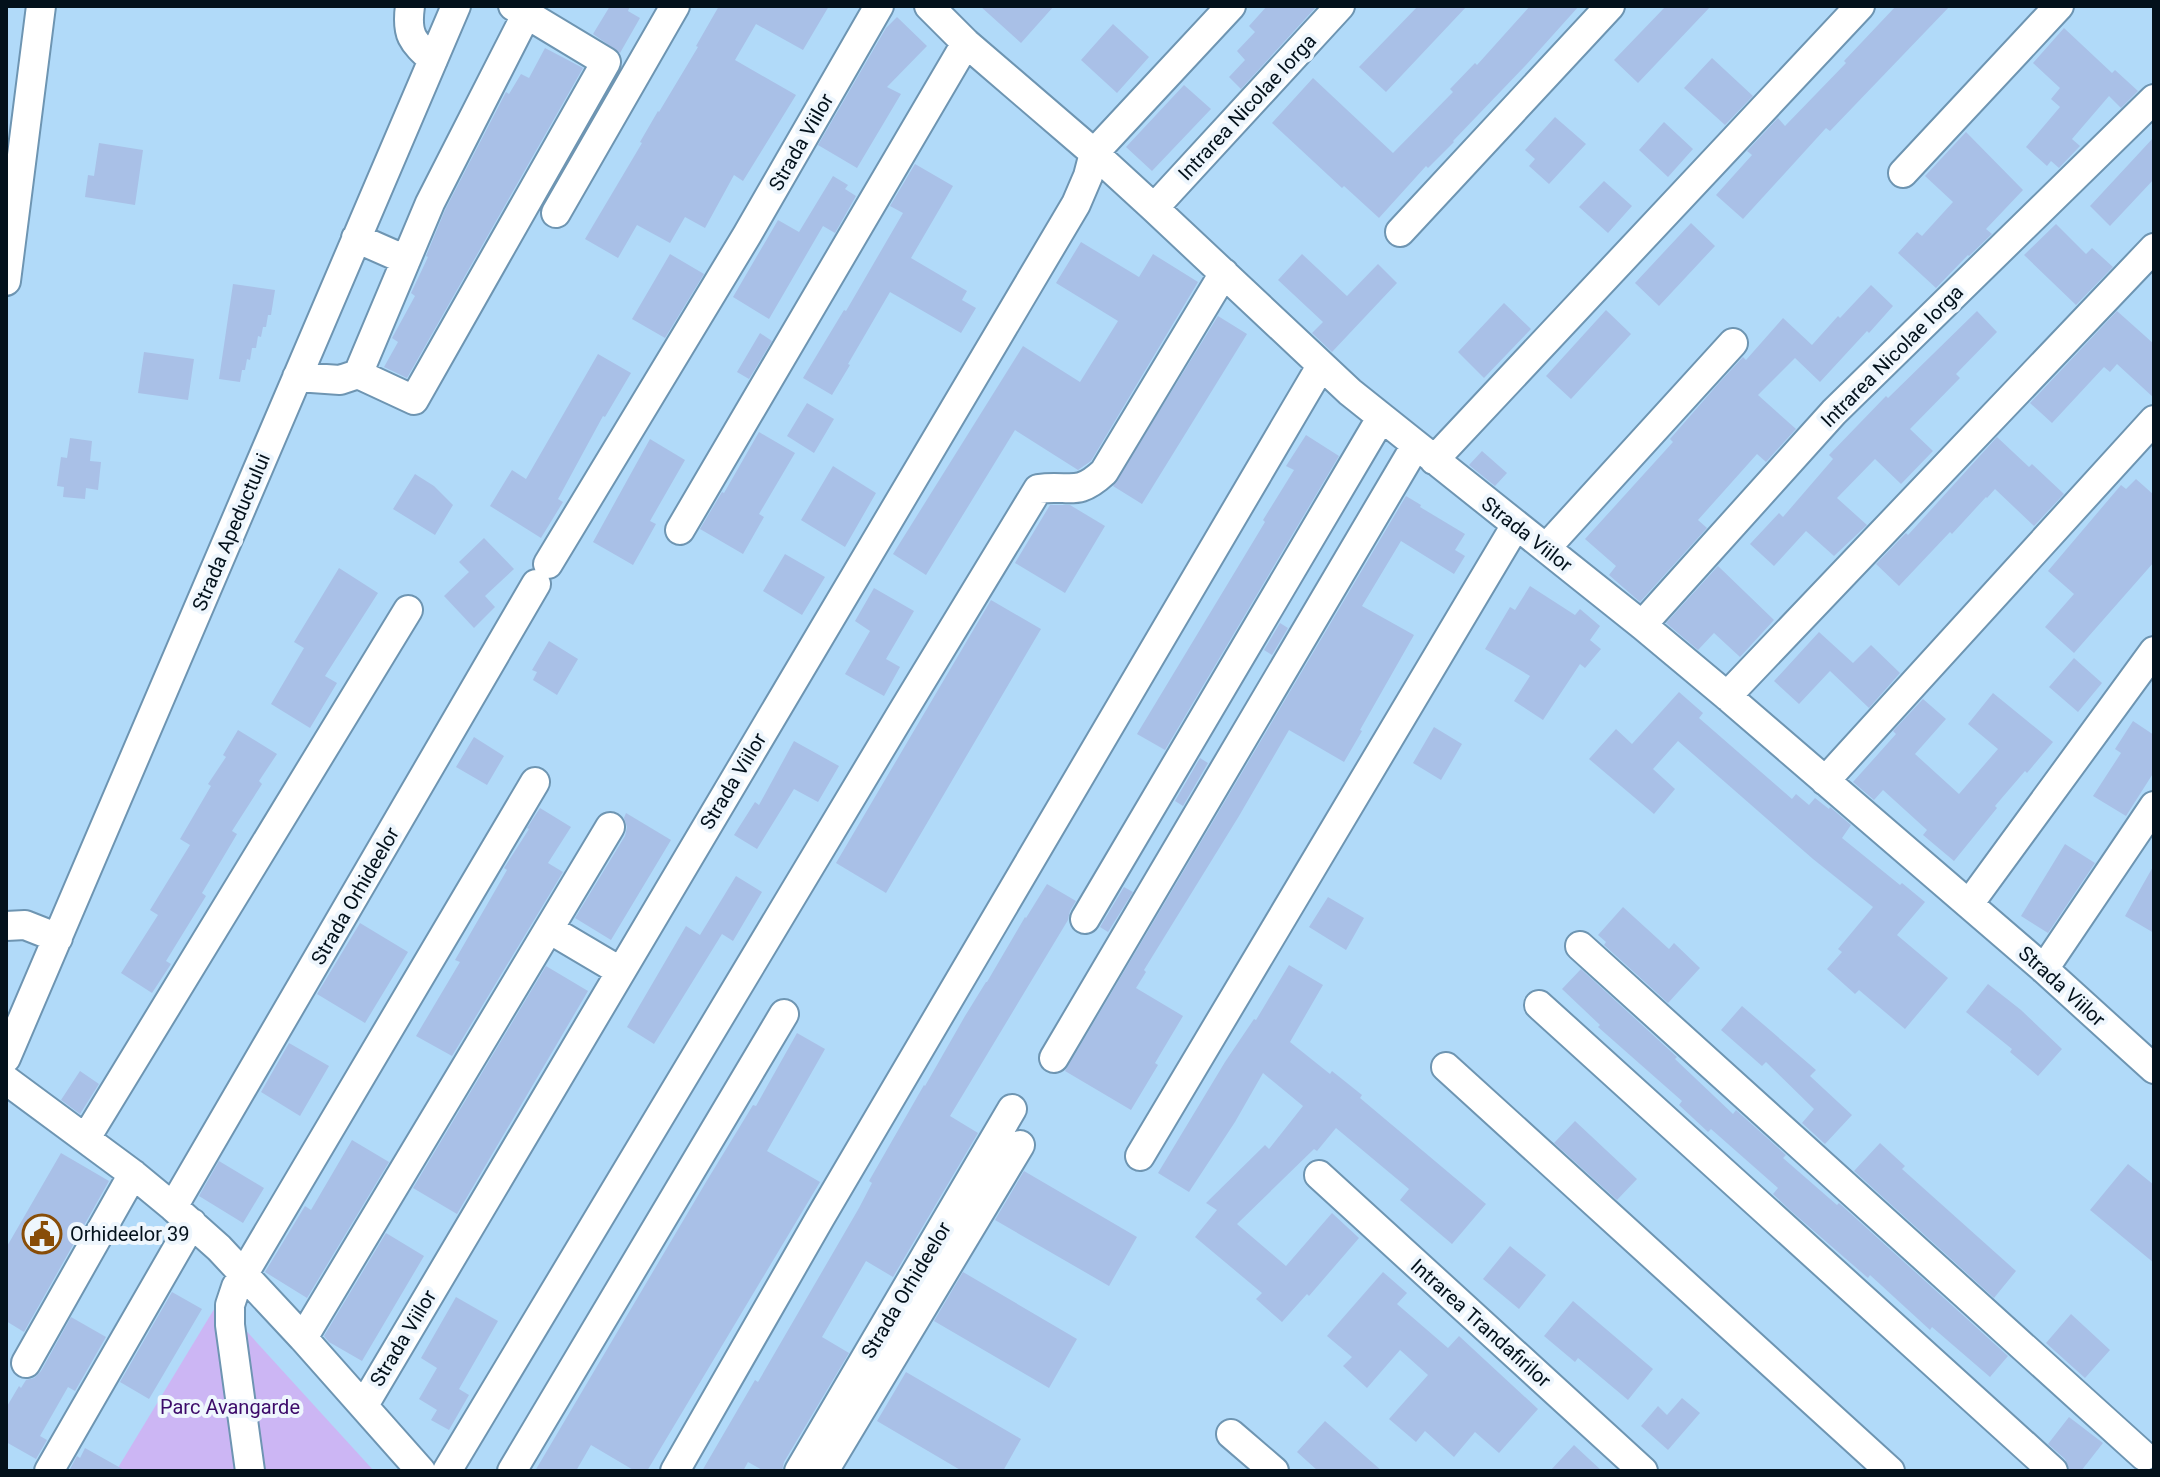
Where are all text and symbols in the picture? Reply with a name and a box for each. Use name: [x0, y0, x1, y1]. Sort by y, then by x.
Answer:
street label: Intrarea Nicolae Iorga: [1173, 29, 1321, 185]
street label: Strada Viilor: [764, 89, 839, 195]
street label: Intrarea Nicolae Iorga: [1816, 280, 1968, 432]
street label: Strada Apeductului: [187, 450, 275, 614]
street label: Strada Viilor: [1477, 491, 1577, 577]
street label: Strada Viilor: [695, 728, 771, 834]
street label: Strada Orhideelor: [306, 823, 404, 969]
street label: Strada Viilor: [2014, 941, 2110, 1031]
public building icon: Orhideelor 39: [21, 1213, 63, 1255]
street label: Strada Orhideelor: [856, 1217, 956, 1363]
place label: Orhideelor 39: [70, 1222, 189, 1246]
street label: Intrarea Trandafirilor: [1406, 1254, 1556, 1392]
street label: Strada Viilor: [365, 1285, 441, 1391]
park label: Parc Avangarde: [160, 1395, 300, 1419]

